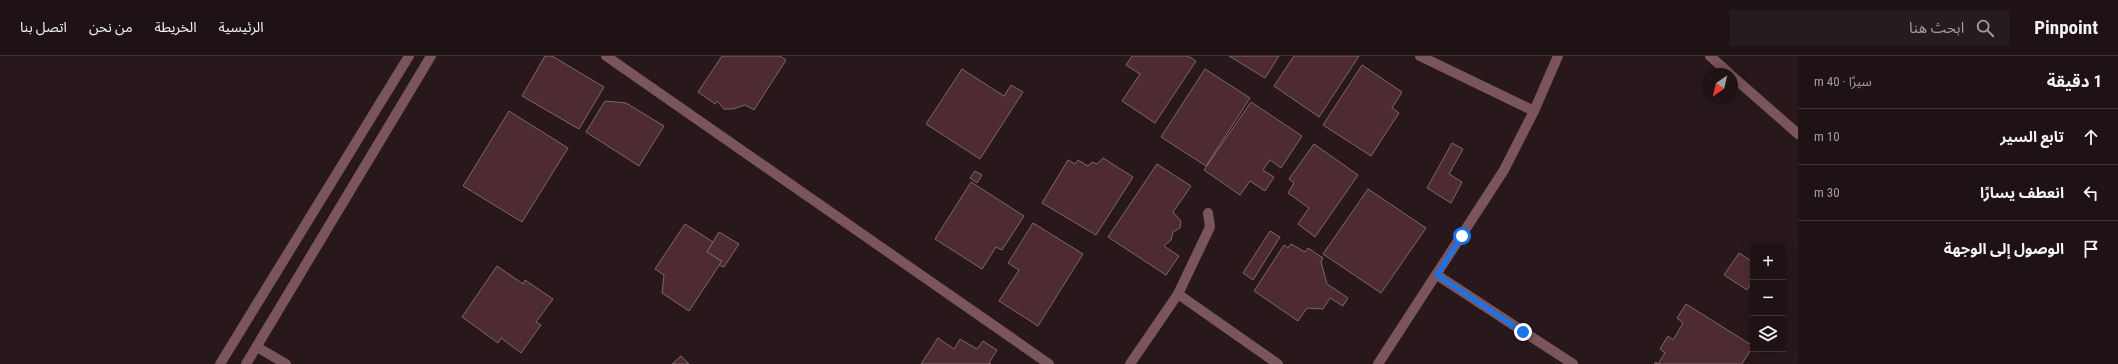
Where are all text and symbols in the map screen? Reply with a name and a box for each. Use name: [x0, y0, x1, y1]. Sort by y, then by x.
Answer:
search box: [1730, 10, 2010, 46]
text: Pinpoint: [2034, 16, 2098, 39]
icon: search: [1974, 17, 1996, 39]
text: اتصل بنا: [20, 19, 67, 35]
text: من نحن: [89, 19, 133, 35]
text: الخريطة: [155, 19, 197, 35]
text: الرئيسية: [219, 19, 264, 35]
text: ابحث هنا: [1909, 19, 1964, 37]
north arrow: [1702, 68, 1738, 104]
text: 1 دقيقة: [2047, 71, 2102, 91]
text: سيرًا · 40 m: [1814, 74, 1872, 89]
icon: ahead: [2080, 126, 2102, 148]
text: تابع السير: [2000, 128, 2064, 146]
text: 10 m: [1814, 129, 1840, 144]
icon: left: [2080, 182, 2102, 204]
text: انعطف يسارًا: [1980, 184, 2064, 202]
text: 30 m: [1814, 185, 1840, 200]
route start: [1453, 227, 1471, 245]
icon: arrive: [2080, 238, 2102, 260]
text: الوصول إلى الوجهة: [1944, 240, 2064, 258]
map controls: [1750, 244, 1786, 352]
button: +: [1750, 244, 1786, 280]
button: −: [1750, 280, 1786, 316]
button: layers: [1750, 316, 1786, 352]
route end: [1514, 323, 1532, 341]

